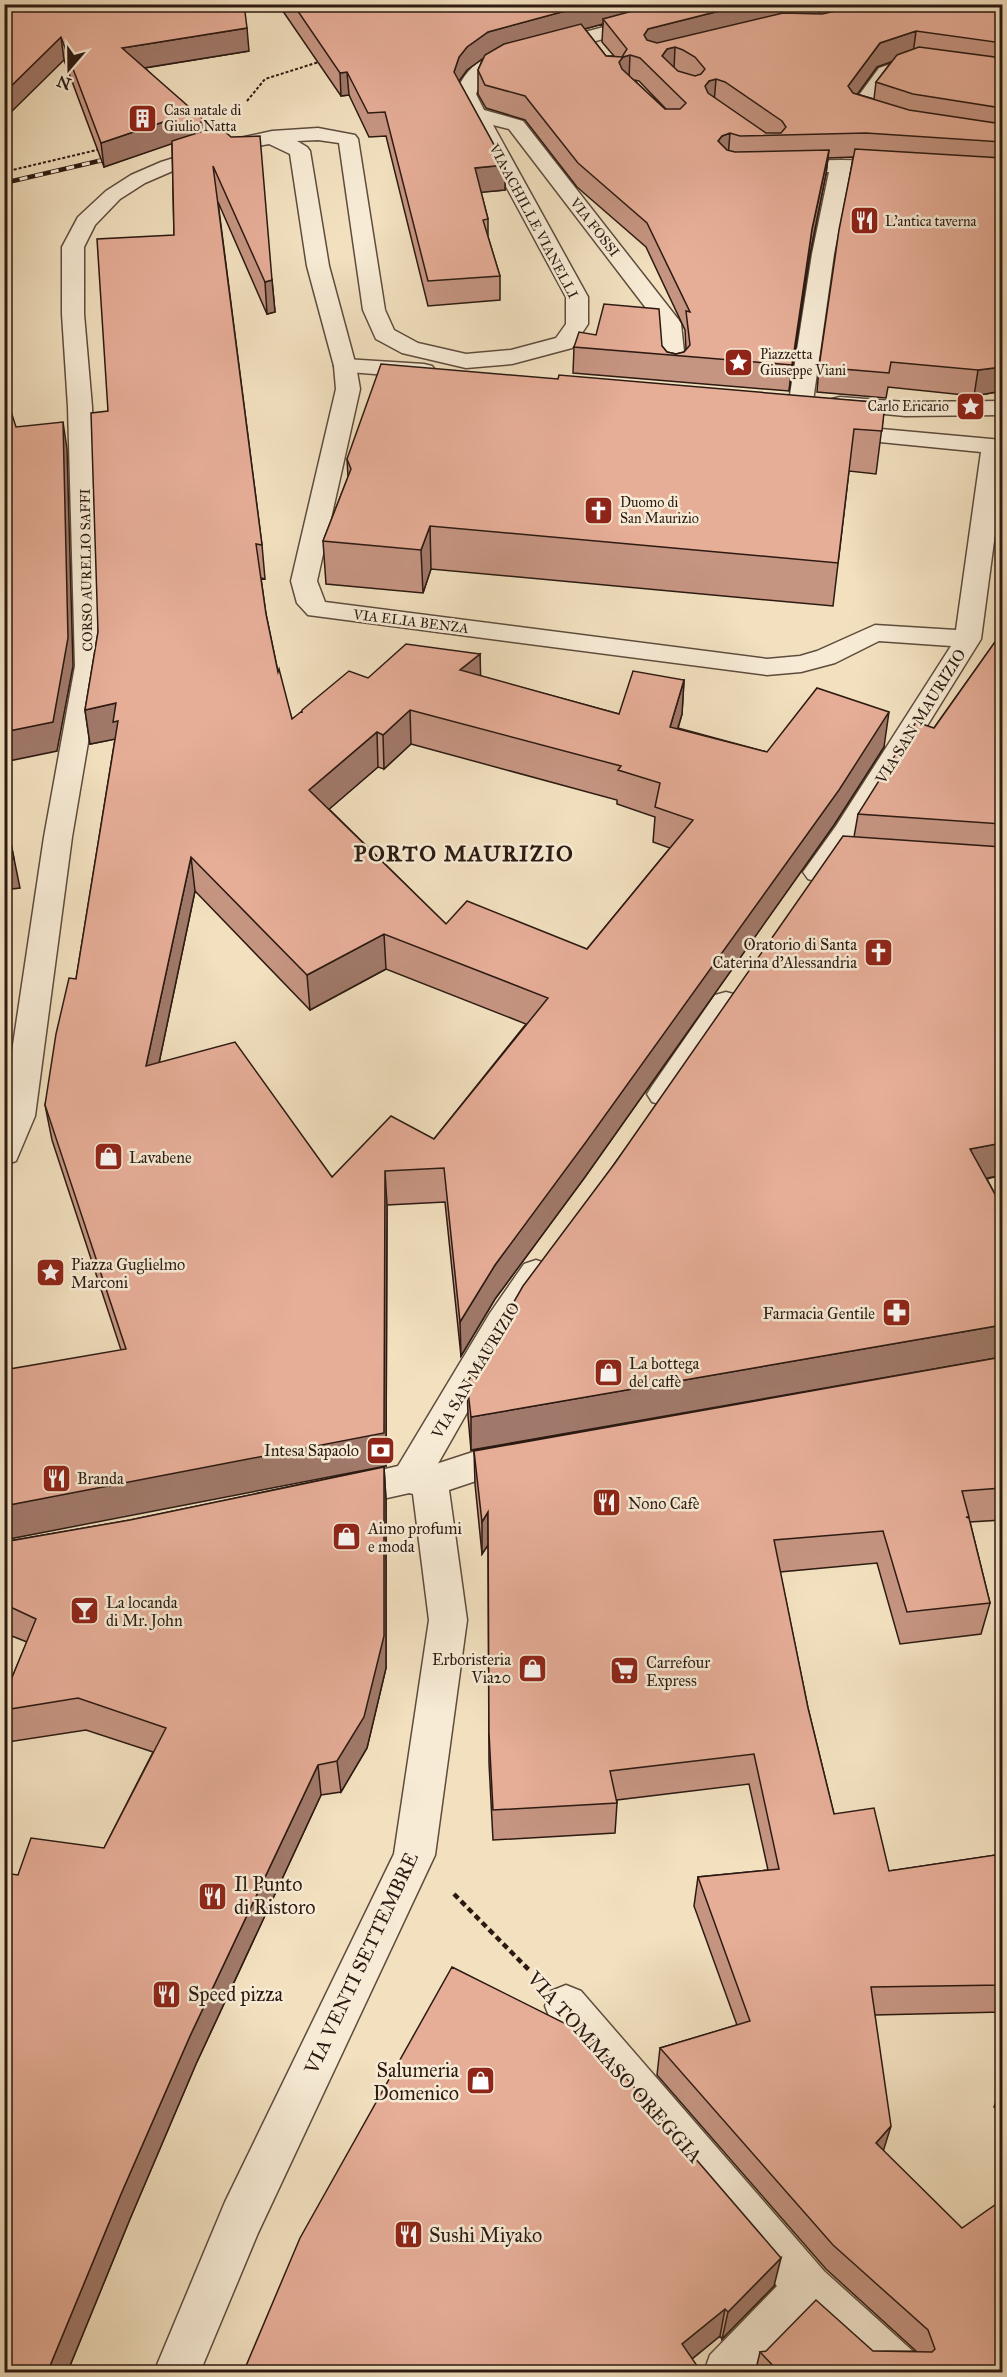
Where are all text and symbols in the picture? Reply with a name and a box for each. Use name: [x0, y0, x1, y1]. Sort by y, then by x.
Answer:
north arrow: [39, 39, 99, 99]
text: N: [54, 71, 74, 94]
building icon: Casa natale di Giulio Natta: [127, 102, 159, 134]
place label: Casa natale di Giulio Natta: [164, 102, 241, 135]
street label: VIA ACHILLE VIANELLI: [485, 140, 582, 301]
street label: VIA FOSSI: [566, 194, 623, 260]
restaurant icon: L'antica taverna: [848, 205, 880, 237]
place label: L'antica taverna: [885, 213, 977, 230]
place icon: Piazzetta Giuseppe Viani: [723, 346, 755, 378]
place label: Piazzetta Giuseppe Viani: [760, 346, 846, 379]
place icon: Carlo Ericario: [954, 390, 986, 422]
place label: Carlo Ericario: [867, 398, 949, 415]
street label: CORSO AURELIO SAFFI: [77, 488, 96, 652]
church icon: Duomo di San Maurizio: [583, 494, 615, 526]
place label: Duomo di San Maurizio: [620, 494, 699, 527]
street label: VIA ELIA BENZA: [351, 606, 470, 637]
street label: VIA SAN MAURIZIO: [871, 645, 970, 788]
district label: PORTO MAURIZIO: [354, 840, 574, 867]
place label: Oratorio di Santa Caterina d'Alessandria: [712, 935, 857, 972]
church icon: Oratorio di Santa Caterina d'Alessandria: [862, 937, 894, 969]
shop icon: Lavabene: [92, 1141, 124, 1173]
place label: Lavabene: [129, 1148, 192, 1167]
place label: Piazza Guglielmo Marconi: [71, 1255, 185, 1292]
place icon: Piazza Guglielmo Marconi: [34, 1257, 66, 1289]
pharmacy icon: Farmacia Gentile: [880, 1297, 912, 1329]
street label: VIA SAN MAURIZIO: [427, 1299, 524, 1443]
place label: Farmacia Gentile: [763, 1304, 875, 1323]
place label: La bottega del caffè: [629, 1354, 699, 1391]
shop icon: La bottega del caffè: [592, 1356, 624, 1388]
bank icon: Intesa Sapaolo: [364, 1434, 396, 1466]
place label: Intesa Sapaolo: [264, 1441, 359, 1460]
restaurant icon: Branda: [40, 1462, 72, 1494]
place label: Branda: [77, 1469, 124, 1488]
restaurant icon: Nono Cafè: [591, 1487, 623, 1519]
place label: Nono Cafè: [628, 1494, 700, 1513]
place label: Aimo profumi e moda: [367, 1519, 463, 1556]
shop icon: Aimo profumi e moda: [331, 1521, 363, 1553]
place label: La locanda di Mr. John: [106, 1593, 183, 1631]
bar icon: La locanda di Mr. John: [69, 1595, 101, 1627]
place label: Erboristeria Via20: [432, 1650, 511, 1687]
shop icon: Erboristeria Via20: [516, 1652, 548, 1684]
place label: Carrefour Express: [646, 1653, 710, 1690]
supermarket icon: Carrefour Express: [609, 1655, 641, 1687]
street label: VIA VENTI SETTEMBRE: [299, 1848, 423, 2079]
place label: Il Punto di Ristoro: [234, 1872, 316, 1919]
restaurant icon: Il Punto di Ristoro: [197, 1880, 229, 1912]
street label: VIA TOMMASO OREGGIA: [522, 1966, 708, 2168]
restaurant icon: Speed pizza: [151, 1978, 183, 2010]
place label: Speed pizza: [188, 1982, 284, 2006]
place label: Salumeria Domenico: [373, 2058, 460, 2105]
shop icon: Salumeria Domenico: [464, 2065, 496, 2097]
restaurant icon: Sushi Miyako: [392, 2219, 424, 2251]
place label: Sushi Miyako: [429, 2223, 542, 2247]

